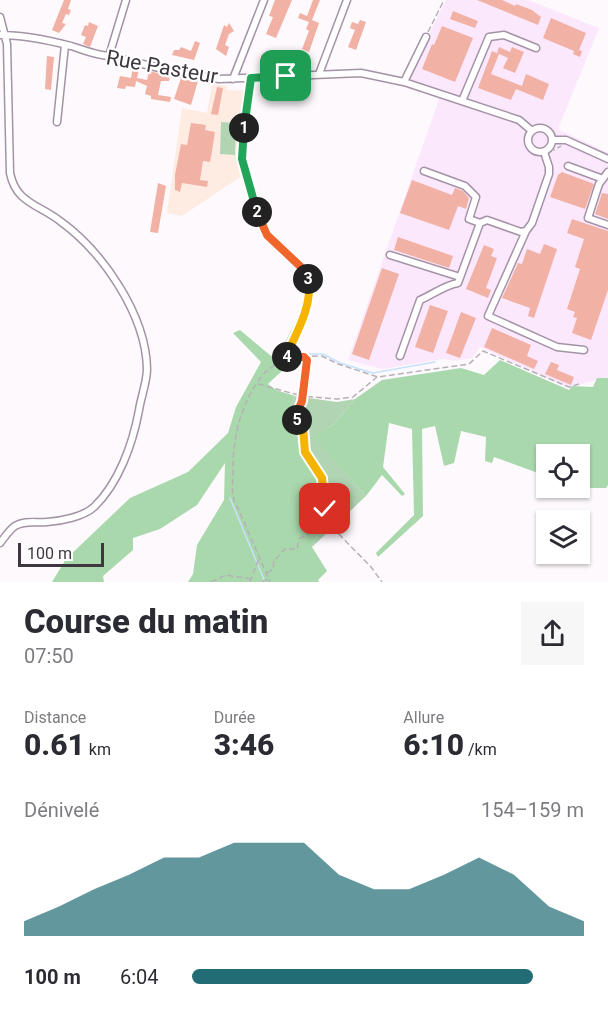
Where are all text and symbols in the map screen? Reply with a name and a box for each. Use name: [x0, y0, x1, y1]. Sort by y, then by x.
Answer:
street label: Rue Pasteur: [104, 45, 220, 89]
pin: [260, 50, 311, 101]
icon: arrive: [269, 59, 302, 92]
pin: 1: [229, 113, 259, 143]
text: 1: [239, 118, 249, 137]
pin: 2: [242, 197, 272, 227]
text: 2: [252, 202, 262, 221]
pin: 3: [293, 264, 323, 294]
text: 3: [303, 269, 313, 288]
pin: 4: [272, 342, 302, 372]
text: 4: [282, 347, 292, 366]
pin: 5: [282, 405, 312, 435]
text: 5: [292, 410, 302, 429]
map controls: [536, 444, 590, 564]
button: locate: [536, 444, 590, 498]
pin: [299, 483, 350, 534]
icon: check: [308, 492, 341, 525]
button: layers: [536, 510, 590, 564]
scale bar: [18, 540, 104, 568]
text: 100 m: [27, 544, 72, 563]
text: Course du matin: [24, 602, 268, 641]
button: share: [521, 602, 584, 665]
text: 07:50: [24, 644, 74, 668]
text: Distance: [24, 708, 86, 727]
text: Durée: [214, 708, 255, 727]
text: Allure: [403, 708, 444, 727]
text: 0.61: [24, 727, 85, 762]
text: 3:46: [214, 727, 274, 762]
text: 6:10: [403, 727, 464, 762]
text: km: [85, 740, 111, 759]
text: /km: [464, 740, 497, 759]
text: Dénivelé: [24, 798, 99, 822]
text: 154–159 m: [481, 798, 584, 822]
text: 100 m: [24, 965, 81, 989]
text: 6:04: [120, 965, 159, 989]

